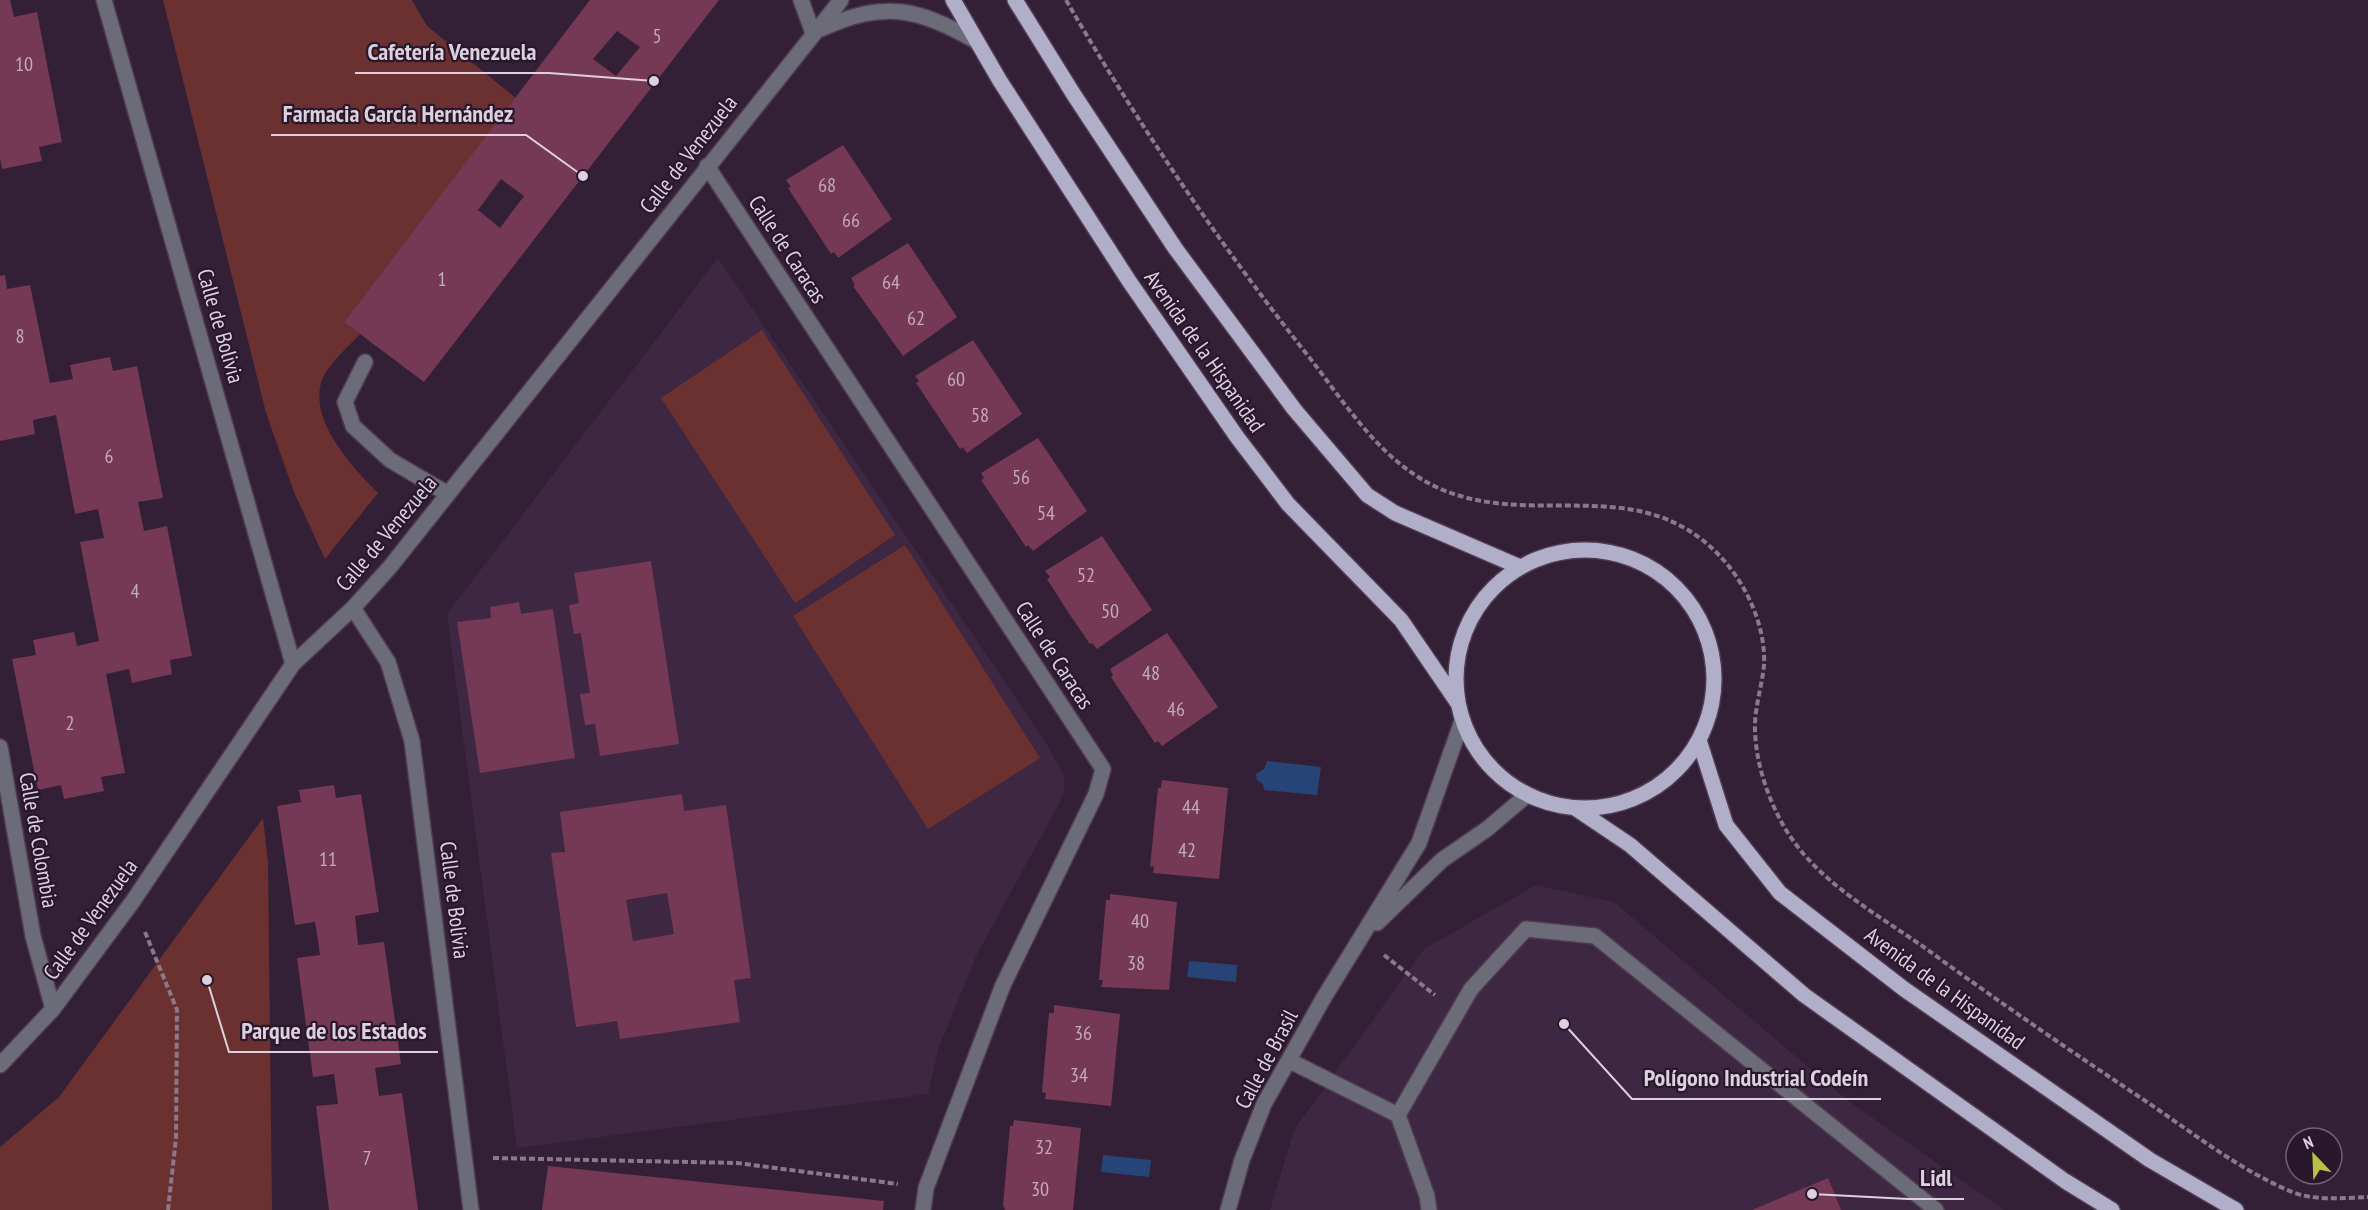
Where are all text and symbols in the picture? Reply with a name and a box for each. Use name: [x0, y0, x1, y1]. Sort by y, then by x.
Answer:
house number: 5: [653, 23, 662, 49]
callout: Cafetería Venezuela: [355, 31, 549, 73]
text: Cafetería Venezuela: [367, 36, 537, 67]
house number: 10: [15, 51, 33, 77]
street label: Calle de Venezuela: [633, 89, 743, 219]
callout: Farmacia García Hernández: [271, 93, 526, 135]
text: Farmacia García Hernández: [283, 98, 513, 129]
house number: 68: [818, 172, 836, 198]
street label: Calle de Caracas: [743, 190, 833, 308]
house number: 66: [842, 207, 860, 233]
street label: Avenida de la Hispanidad: [1139, 265, 1271, 437]
street label: Calle de Bolivia: [191, 266, 251, 386]
house number: 1: [438, 266, 447, 292]
house number: 64: [882, 269, 900, 295]
house number: 62: [907, 305, 925, 331]
house number: 8: [16, 323, 25, 349]
house number: 60: [947, 366, 965, 392]
house number: 58: [971, 402, 989, 428]
house number: 6: [105, 443, 114, 469]
house number: 56: [1012, 464, 1030, 490]
street label: Calle de Venezuela: [329, 469, 443, 597]
house number: 54: [1037, 500, 1055, 526]
house number: 52: [1077, 562, 1095, 588]
house number: 4: [131, 578, 140, 604]
street label: Calle de Caracas: [1010, 596, 1100, 714]
house number: 50: [1101, 598, 1119, 624]
house number: 48: [1142, 660, 1160, 686]
house number: 46: [1167, 696, 1185, 722]
house number: 2: [66, 710, 75, 736]
street label: Calle de Colombia: [13, 770, 65, 910]
house number: 44: [1182, 794, 1200, 820]
house number: 42: [1178, 837, 1196, 863]
street label: Calle de Bolivia: [434, 840, 476, 960]
house number: 11: [319, 846, 337, 872]
street label: Calle de Venezuela: [37, 853, 143, 985]
house number: 40: [1131, 908, 1149, 934]
street label: Avenida de la Hispanidad: [1859, 920, 2031, 1056]
house number: 38: [1127, 950, 1145, 976]
street label: Calle de Brasil: [1228, 1004, 1304, 1113]
callout: Parque de los Estados: [229, 1010, 438, 1052]
text: Parque de los Estados: [241, 1015, 427, 1046]
house number: 36: [1074, 1020, 1092, 1046]
callout: Polígono Industrial Codeín: [1632, 1057, 1881, 1099]
house number: 34: [1070, 1062, 1088, 1088]
text: Polígono Industrial Codeín: [1644, 1062, 1868, 1093]
north arrow: [2284, 1126, 2344, 1186]
text: N: [2300, 1131, 2316, 1153]
house number: 32: [1035, 1134, 1053, 1160]
house number: 7: [363, 1145, 372, 1171]
callout: Lidl: [1908, 1157, 1964, 1199]
text: Lidl: [1920, 1162, 1952, 1193]
house number: 30: [1031, 1176, 1049, 1202]

